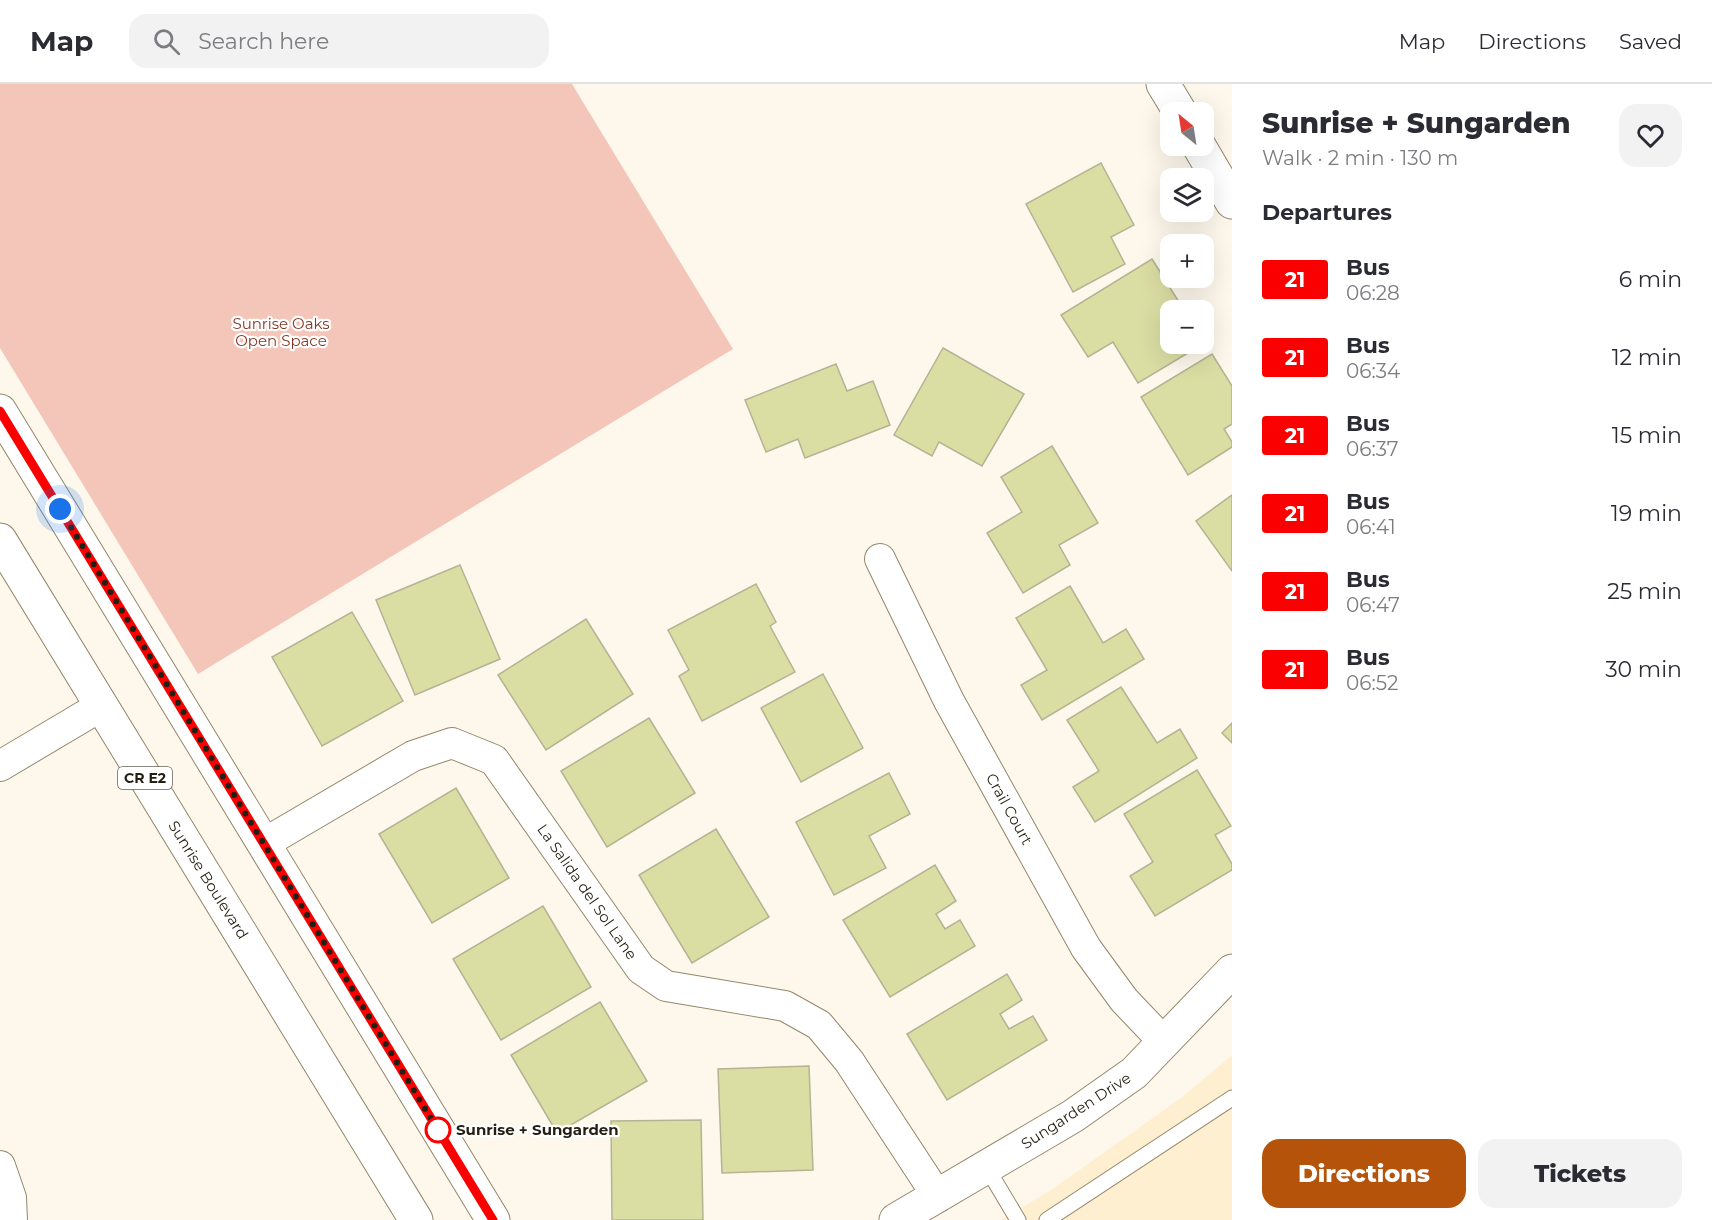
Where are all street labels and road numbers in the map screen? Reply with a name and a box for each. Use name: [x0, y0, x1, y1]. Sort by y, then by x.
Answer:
road number: CR E2: [118, 767, 172, 789]
street label: Crail Court: [982, 770, 1037, 848]
street label: Sunrise Boulevard: [164, 817, 253, 942]
street label: La Salida del Sol Lane: [533, 820, 641, 963]
street label: Sungarden Drive: [1017, 1068, 1134, 1153]

